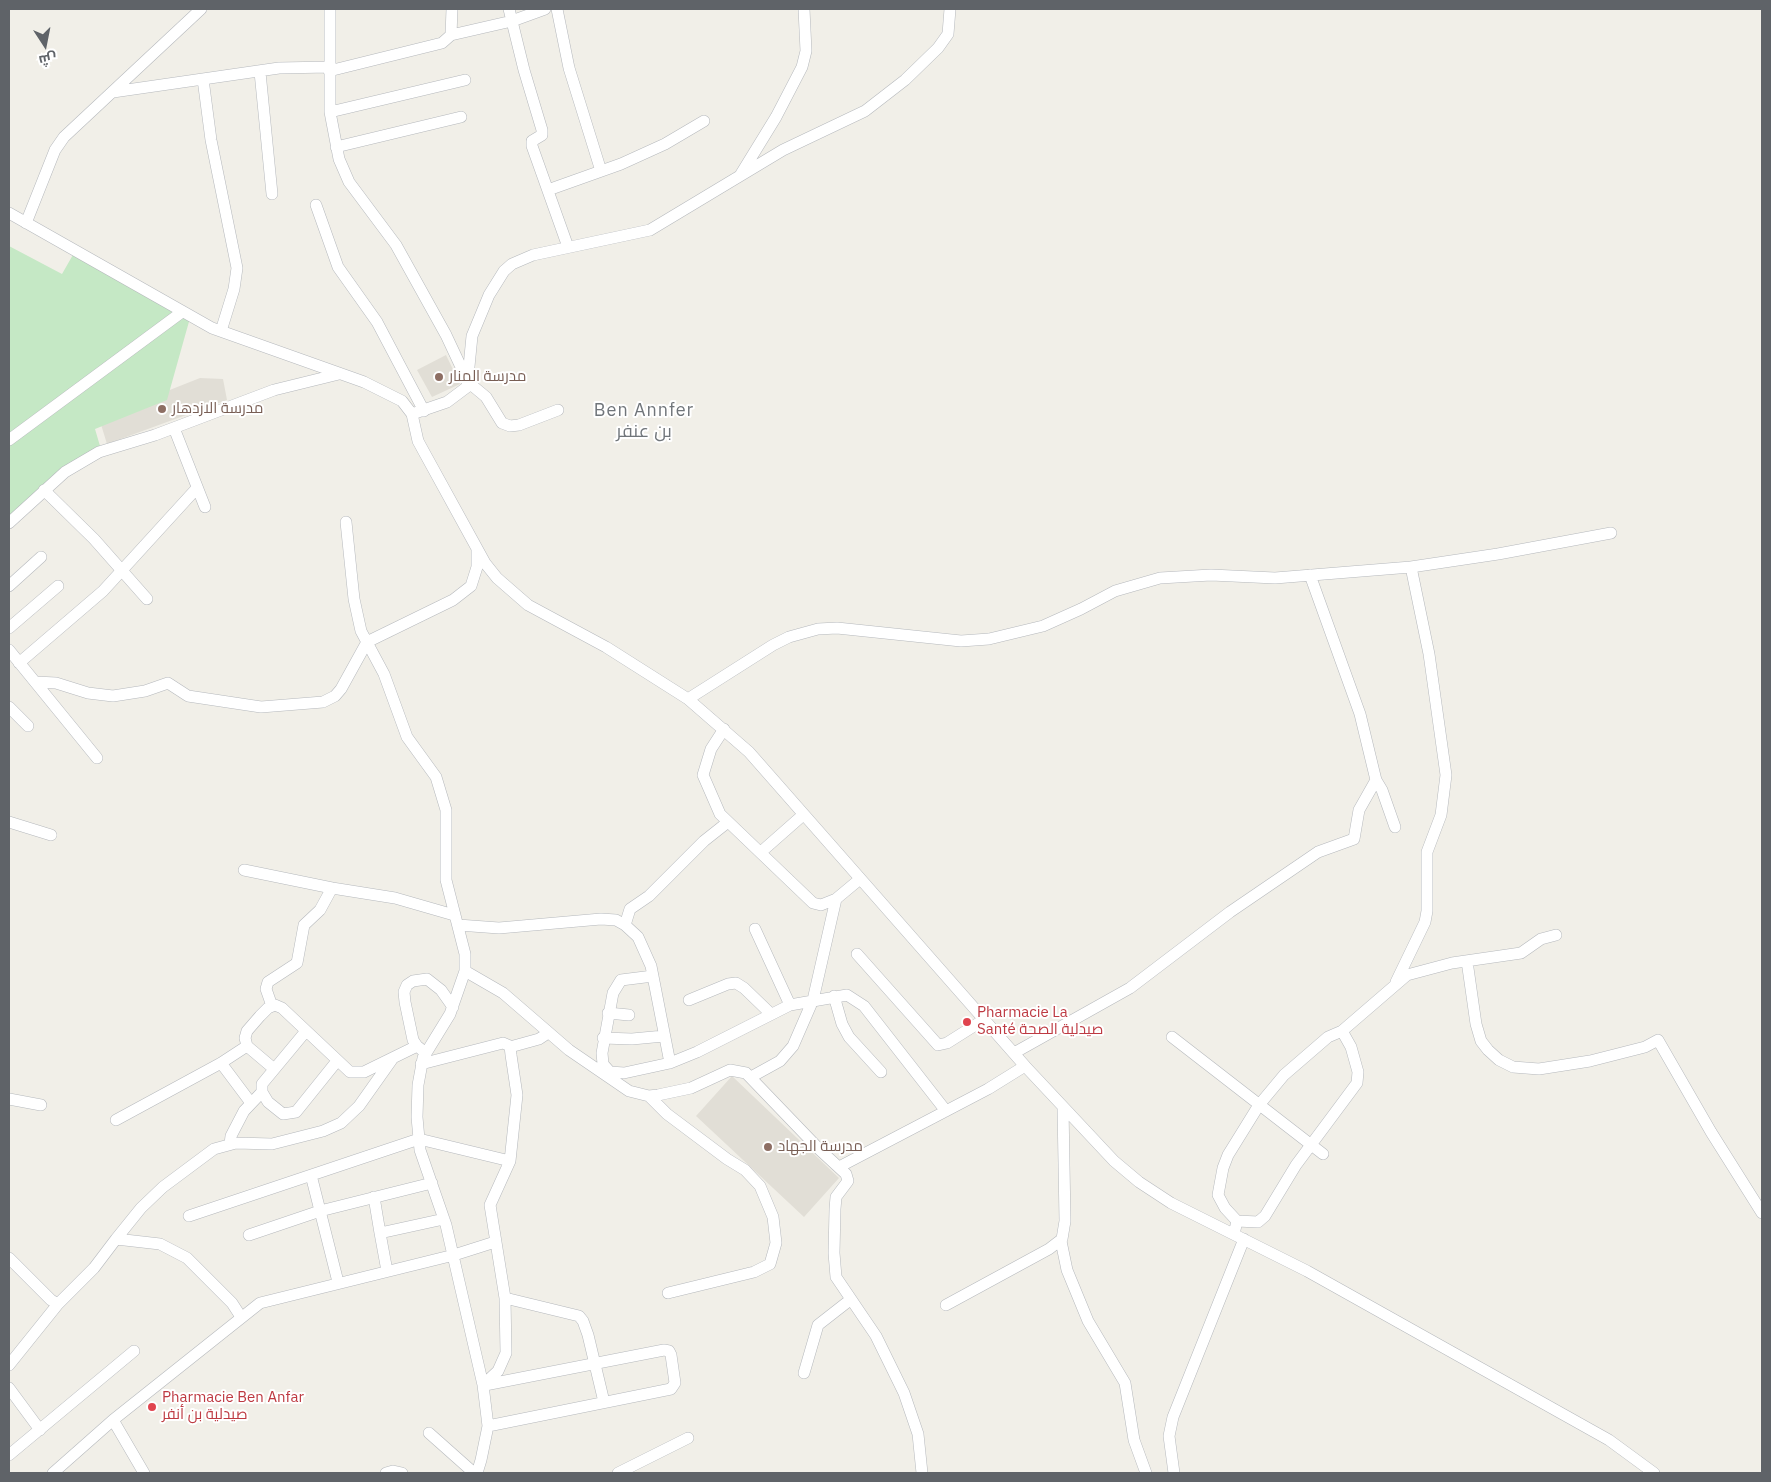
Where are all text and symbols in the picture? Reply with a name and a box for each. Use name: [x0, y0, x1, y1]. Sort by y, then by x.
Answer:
north arrow: [20, 20, 70, 70]
text: ش: [37, 49, 58, 70]
place label: مدرسة المنار: [449, 368, 526, 386]
marker: مدرسة المنار: [433, 371, 445, 383]
place label: مدرسة الازدهار: [172, 400, 263, 418]
district label: Ben Annfer بن عنفر: [593, 400, 695, 442]
marker: مدرسة الازدهار: [156, 403, 168, 415]
place label: Pharmacie La Santé صيدلية الصحة: [977, 1004, 1103, 1039]
marker: Pharmacie La Santé صيدلية الصحة: [961, 1016, 973, 1028]
place label: مدرسة الجهاد: [778, 1138, 863, 1156]
marker: مدرسة الجهاد: [762, 1141, 774, 1153]
place label: Pharmacie Ben Anfar صيدلية بن أنفر: [162, 1389, 304, 1424]
marker: Pharmacie Ben Anfar صيدلية بن أنفر: [146, 1401, 158, 1413]

